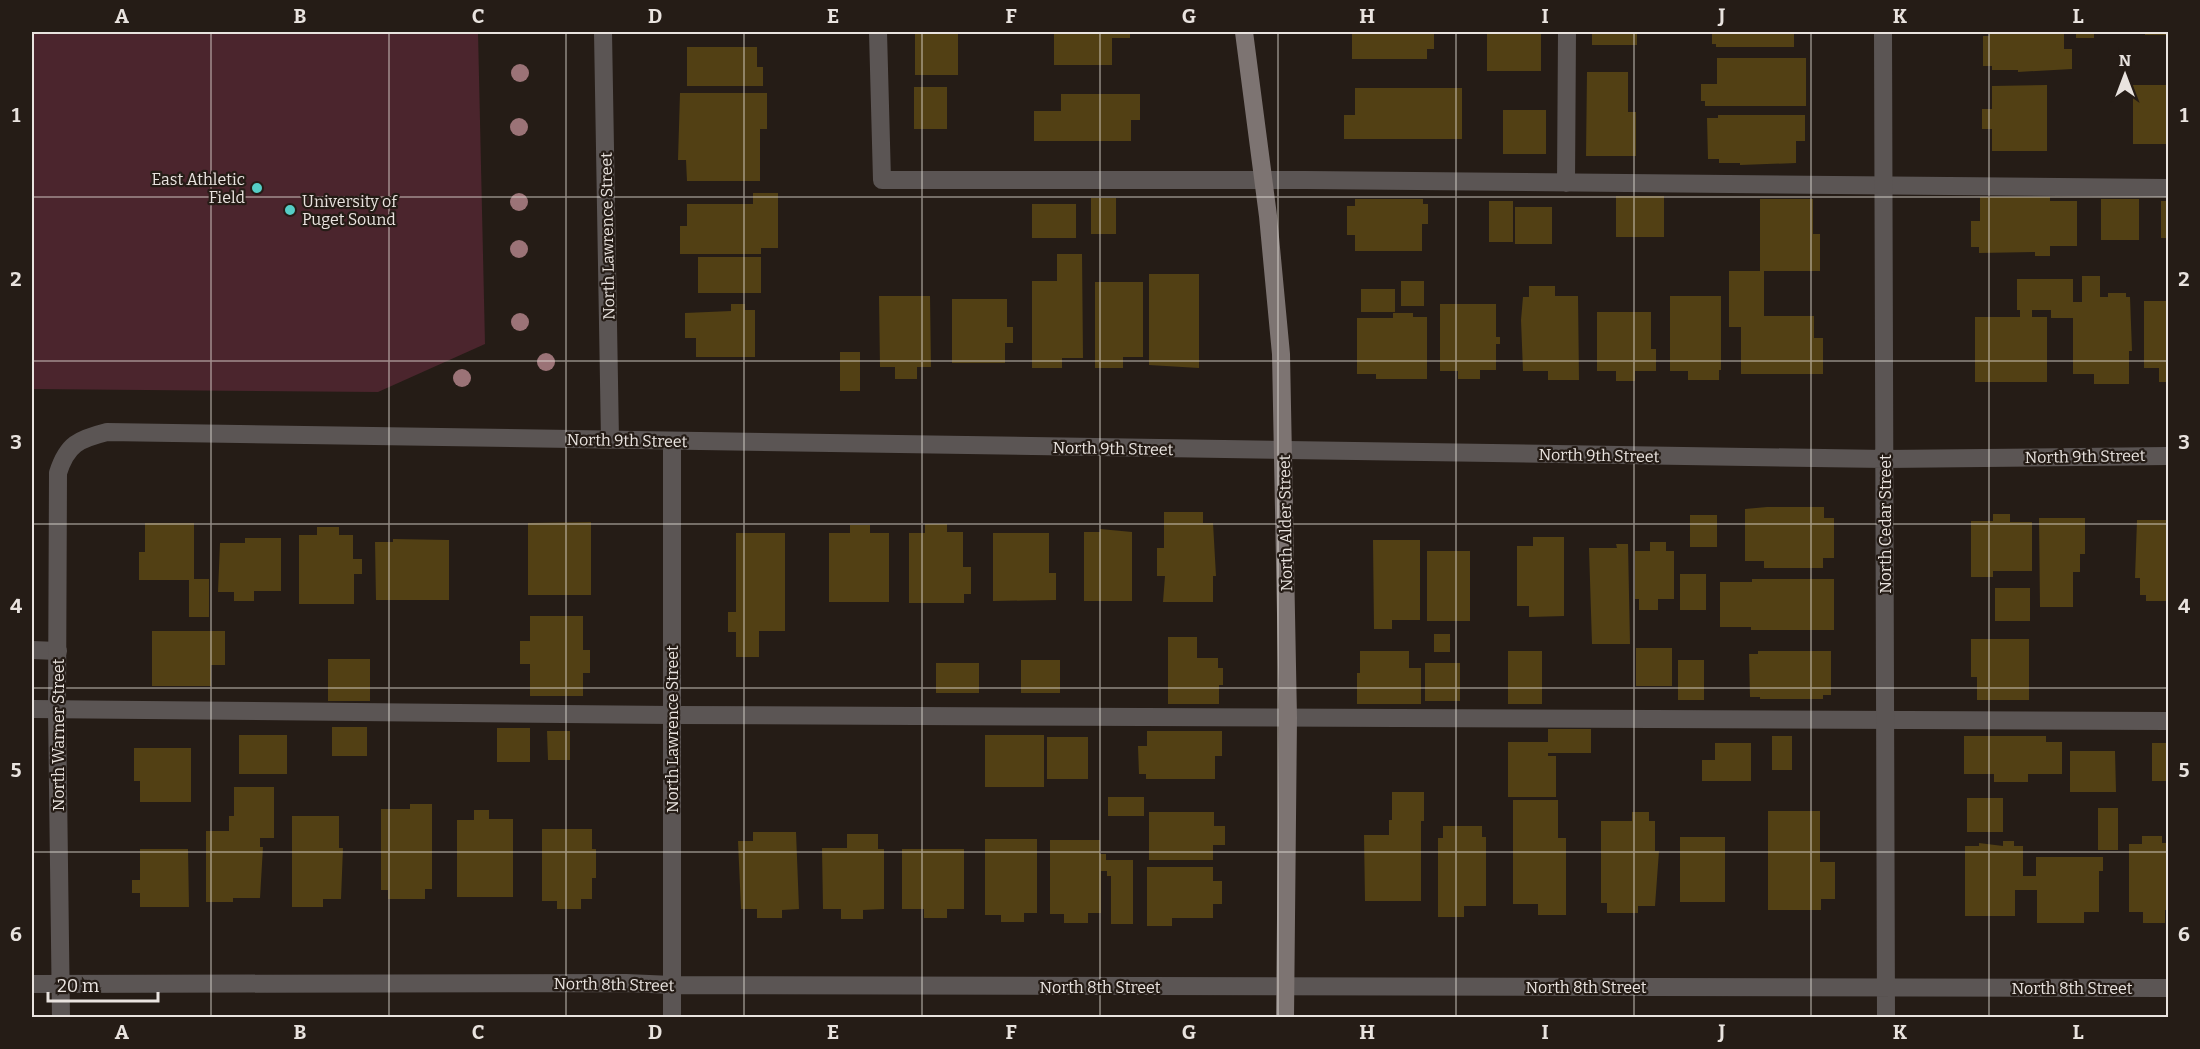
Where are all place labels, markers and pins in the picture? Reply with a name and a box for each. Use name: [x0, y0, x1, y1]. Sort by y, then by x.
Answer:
place label: East Athletic Field: [151, 170, 245, 207]
marker: East Athletic Field: [250, 181, 264, 195]
place label: University of Puget Sound: [302, 192, 398, 229]
marker: University of Puget Sound: [283, 203, 297, 217]

